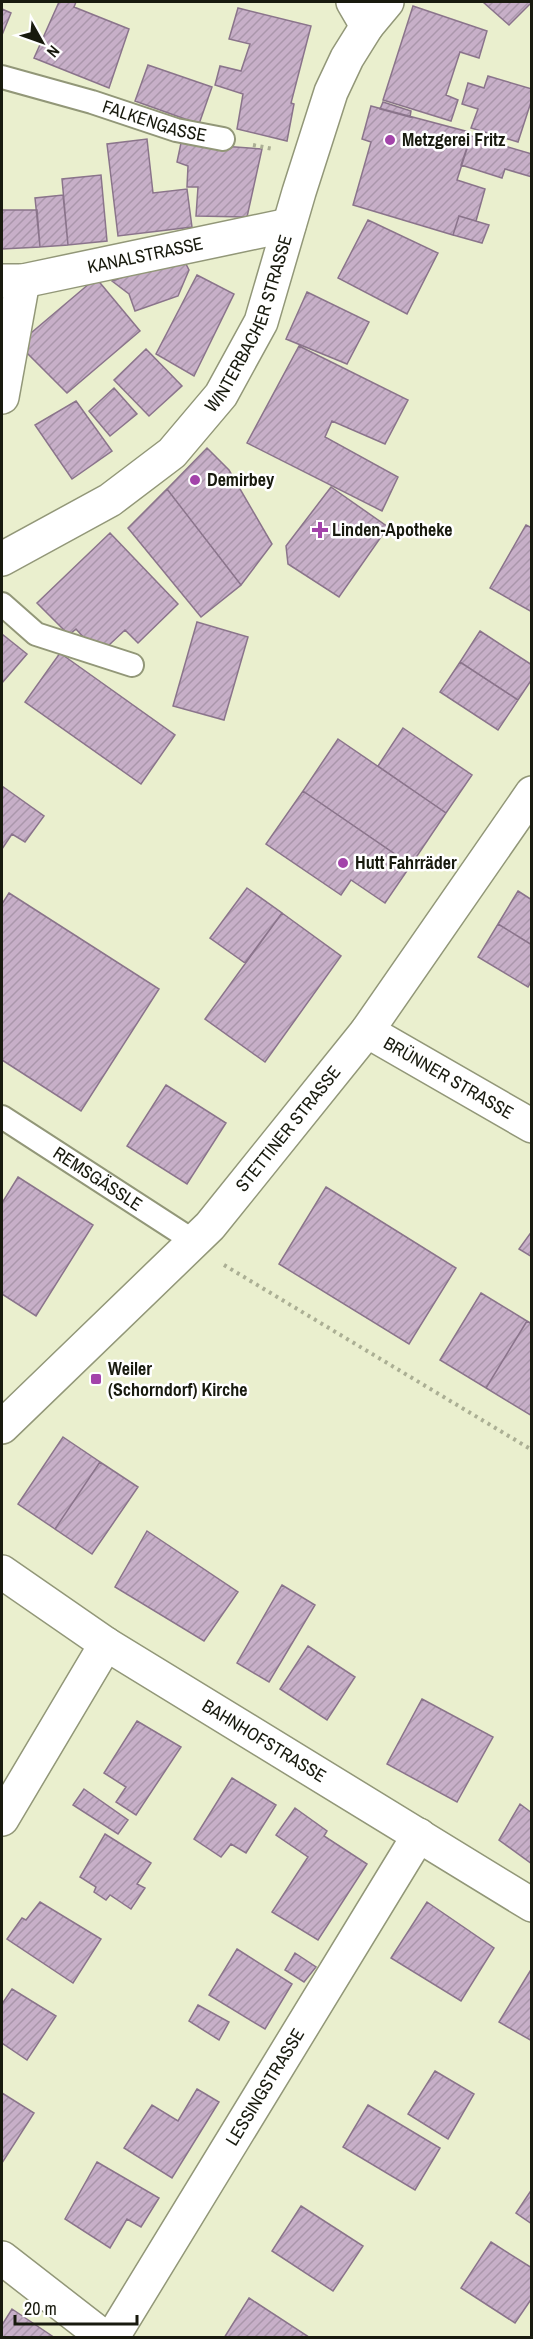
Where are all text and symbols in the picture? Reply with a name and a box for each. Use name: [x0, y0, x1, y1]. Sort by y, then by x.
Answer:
north arrow: [12, 12, 72, 72]
text: N: [42, 41, 65, 62]
street label: FALKENGASSE: [99, 93, 209, 148]
place label: Metzgerei Fritz: [402, 127, 506, 152]
marker: Metzgerei Fritz: [383, 133, 397, 147]
street label: KANALSTRASSE: [85, 230, 205, 279]
street label: WINTERBACHER STRASSE: [199, 232, 298, 417]
place label: Demirbey: [207, 467, 275, 492]
marker: Demirbey: [188, 473, 202, 487]
place label: Linden-Apotheke: [332, 517, 453, 542]
marker: Linden-Apotheke: [313, 523, 327, 537]
place label: Hutt Fahrräder: [355, 850, 457, 875]
marker: Hutt Fahrräder: [336, 856, 350, 870]
street label: BRÜNNER STRASSE: [379, 1030, 518, 1125]
street label: STETTINER STRASSE: [229, 1060, 346, 1197]
street label: REMSGÄSSLE: [48, 1140, 147, 1217]
place label: Weiler (Schorndorf) Kirche: [108, 1356, 247, 1402]
marker: Weiler (Schorndorf) Kirche: [89, 1372, 103, 1386]
street label: BAHNHOFSTRASSE: [198, 1693, 331, 1788]
street label: LESSINGSTRASSE: [219, 2024, 310, 2150]
scale bar: [15, 2288, 136, 2326]
text: 20 m: [24, 2296, 57, 2321]

